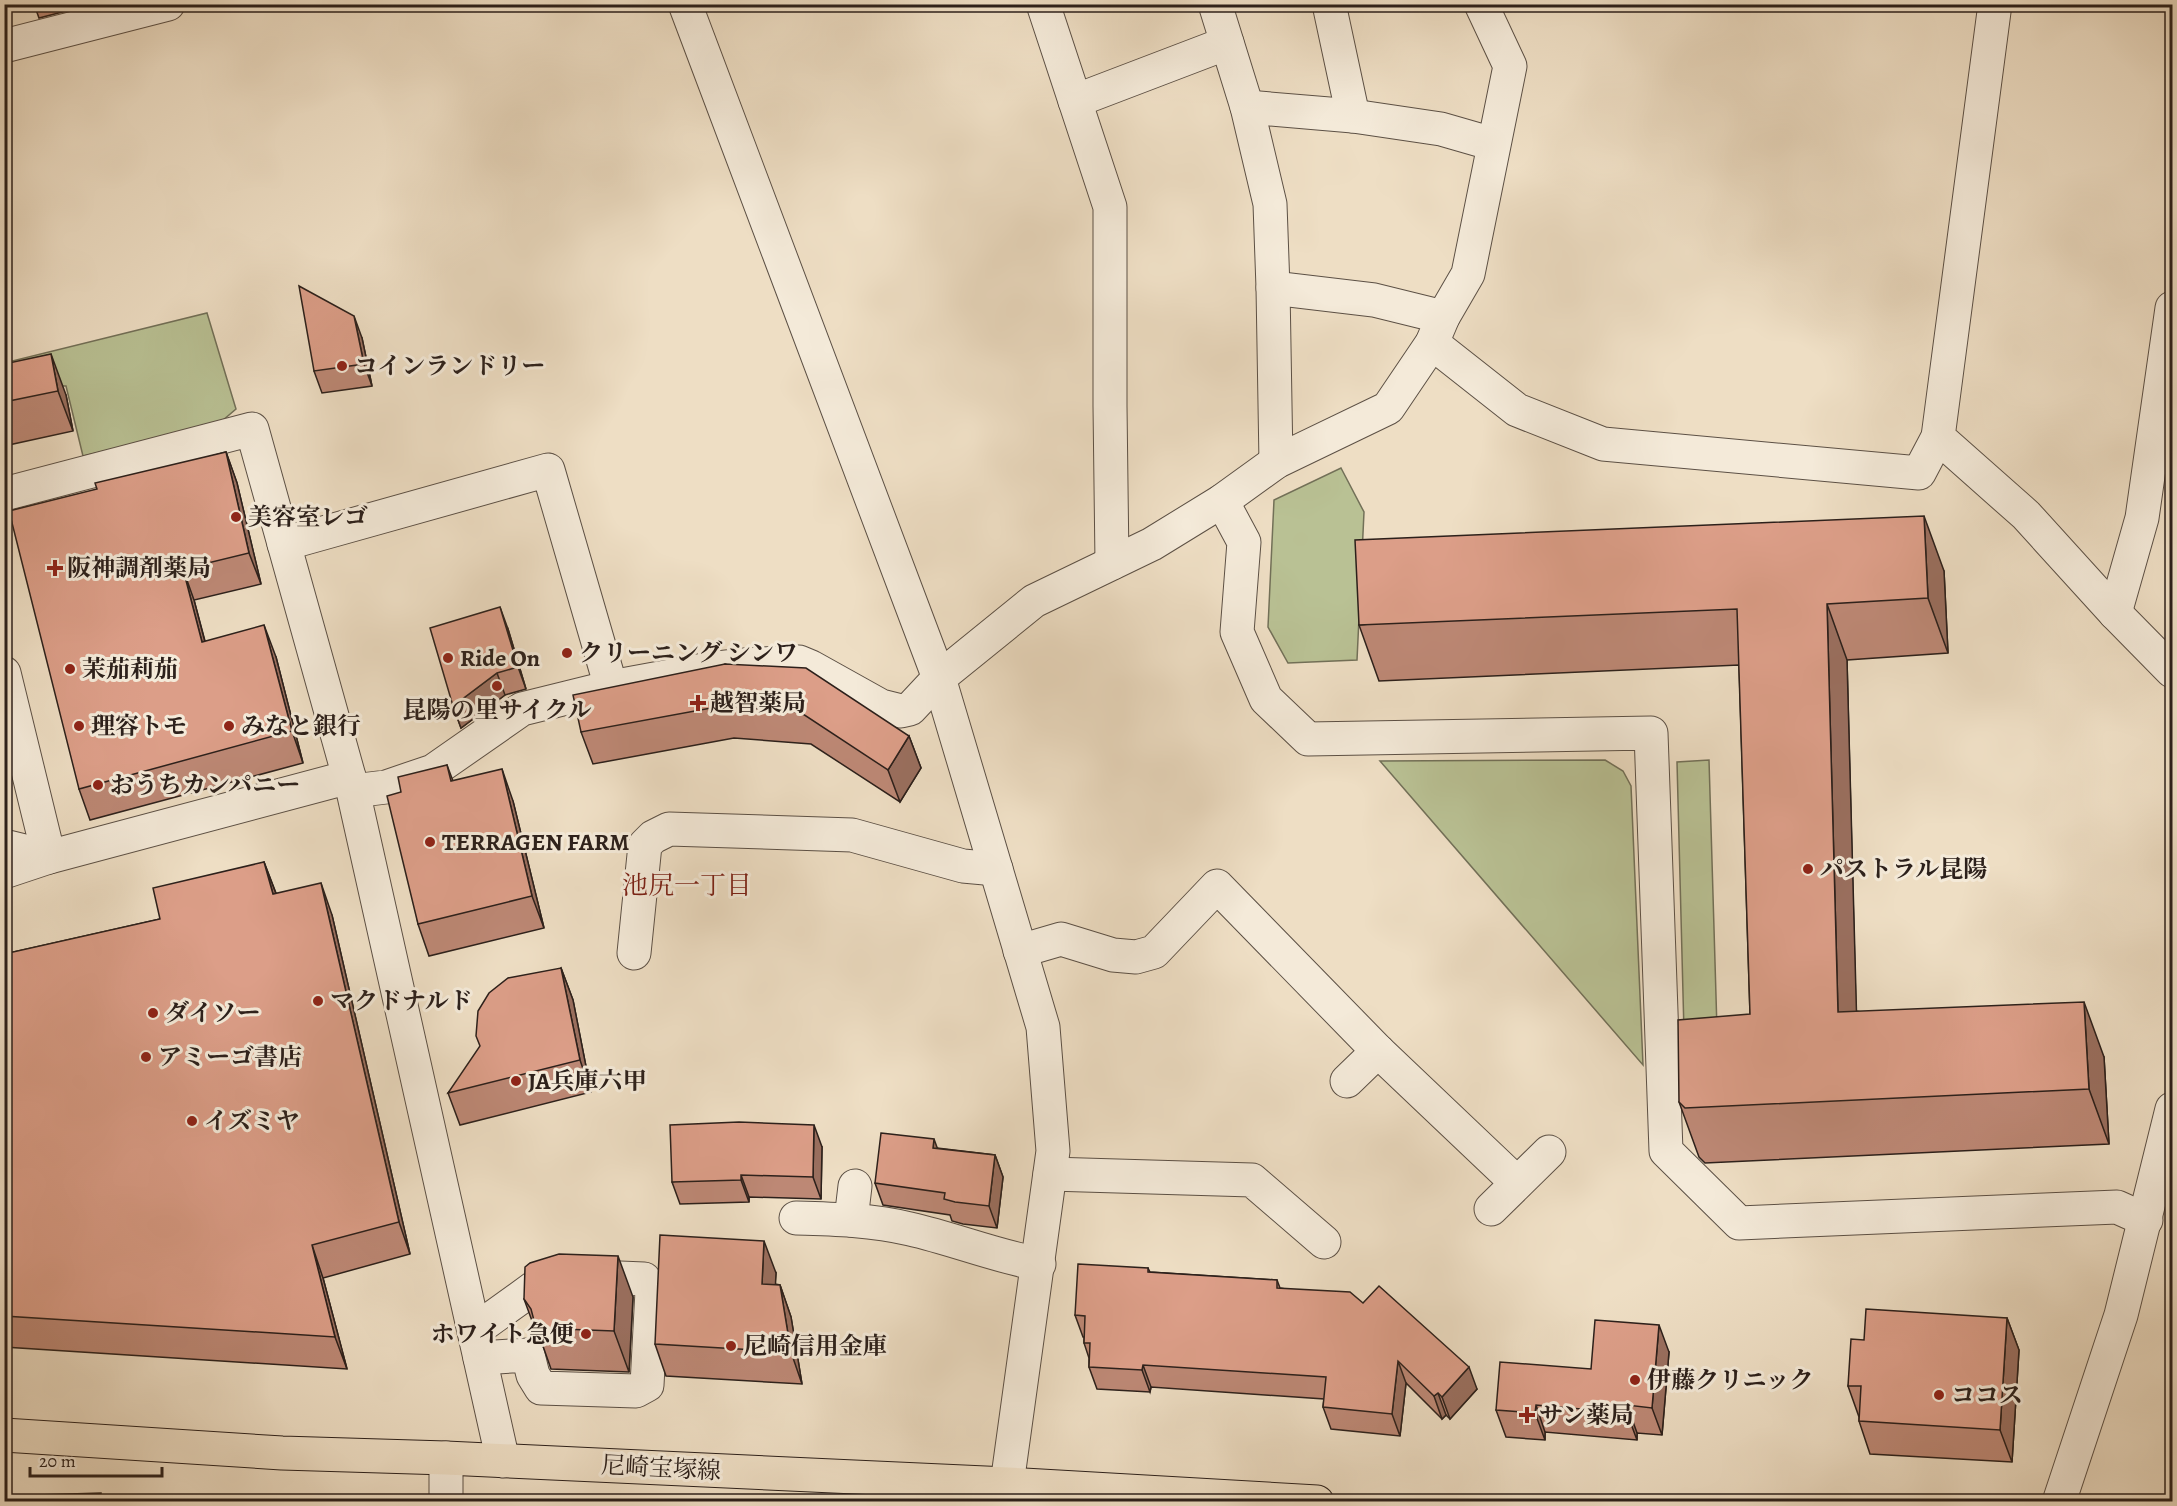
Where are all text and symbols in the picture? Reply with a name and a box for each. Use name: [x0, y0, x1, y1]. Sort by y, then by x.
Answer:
place label: コインランドリー: [354, 350, 545, 382]
marker: コインランドリー: [335, 359, 349, 373]
place label: 美容室レゴ: [248, 501, 368, 533]
marker: 美容室レゴ: [229, 510, 243, 524]
place label: 阪神調剤薬局: [67, 552, 211, 584]
marker: 阪神調剤薬局: [48, 561, 62, 575]
place label: クリーニング シンワ: [579, 637, 798, 669]
place label: Ride On: [460, 642, 541, 674]
marker: クリーニング シンワ: [560, 646, 574, 660]
marker: Ride On: [441, 651, 455, 665]
place label: 茉茄莉茄: [82, 653, 178, 685]
marker: 茉茄莉茄: [63, 662, 77, 676]
marker: 昆陽の里サイクル: [490, 679, 504, 693]
place label: 越智薬局: [710, 687, 806, 719]
place label: 昆陽の里サイクル: [402, 694, 592, 726]
marker: 越智薬局: [691, 696, 705, 710]
place label: 理容トモ: [91, 710, 187, 742]
place label: みなと銀行: [241, 710, 361, 742]
marker: 理容トモ: [72, 719, 86, 733]
marker: みなと銀行: [222, 719, 236, 733]
place label: おうちカンパニー: [110, 769, 300, 801]
marker: おうちカンパニー: [91, 778, 105, 792]
place label: TERRAGEN FARM: [442, 826, 629, 858]
marker: TERRAGEN FARM: [423, 835, 437, 849]
place label: パストラル昆陽: [1820, 853, 1987, 885]
marker: パストラル昆陽: [1801, 862, 1815, 876]
district label: 池尻一丁目: [622, 868, 752, 903]
place label: マクドナルド: [330, 985, 473, 1017]
marker: マクドナルド: [311, 994, 325, 1008]
place label: ダイソー: [165, 997, 261, 1029]
marker: ダイソー: [146, 1006, 160, 1020]
place label: アミーゴ書店: [158, 1041, 302, 1073]
marker: アミーゴ書店: [139, 1050, 153, 1064]
place label: JA兵庫六甲: [528, 1065, 647, 1097]
marker: JA兵庫六甲: [509, 1074, 523, 1088]
place label: イズミヤ: [204, 1105, 300, 1137]
marker: イズミヤ: [185, 1114, 199, 1128]
place label: ホワイト急便: [431, 1318, 574, 1350]
marker: ホワイト急便: [579, 1327, 593, 1341]
place label: 尼崎信用金庫: [743, 1330, 887, 1362]
marker: 尼崎信用金庫: [724, 1339, 738, 1353]
place label: 伊藤クリニック: [1647, 1364, 1814, 1396]
marker: 伊藤クリニック: [1628, 1373, 1642, 1387]
place label: ココス: [1951, 1379, 2023, 1411]
marker: ココス: [1932, 1388, 1946, 1402]
place label: サン薬局: [1539, 1399, 1634, 1431]
marker: サン薬局: [1520, 1408, 1534, 1422]
scale bar: [30, 1440, 162, 1478]
text: 20 m: [39, 1449, 76, 1473]
street label: 尼崎宝塚線: [600, 1449, 722, 1487]

